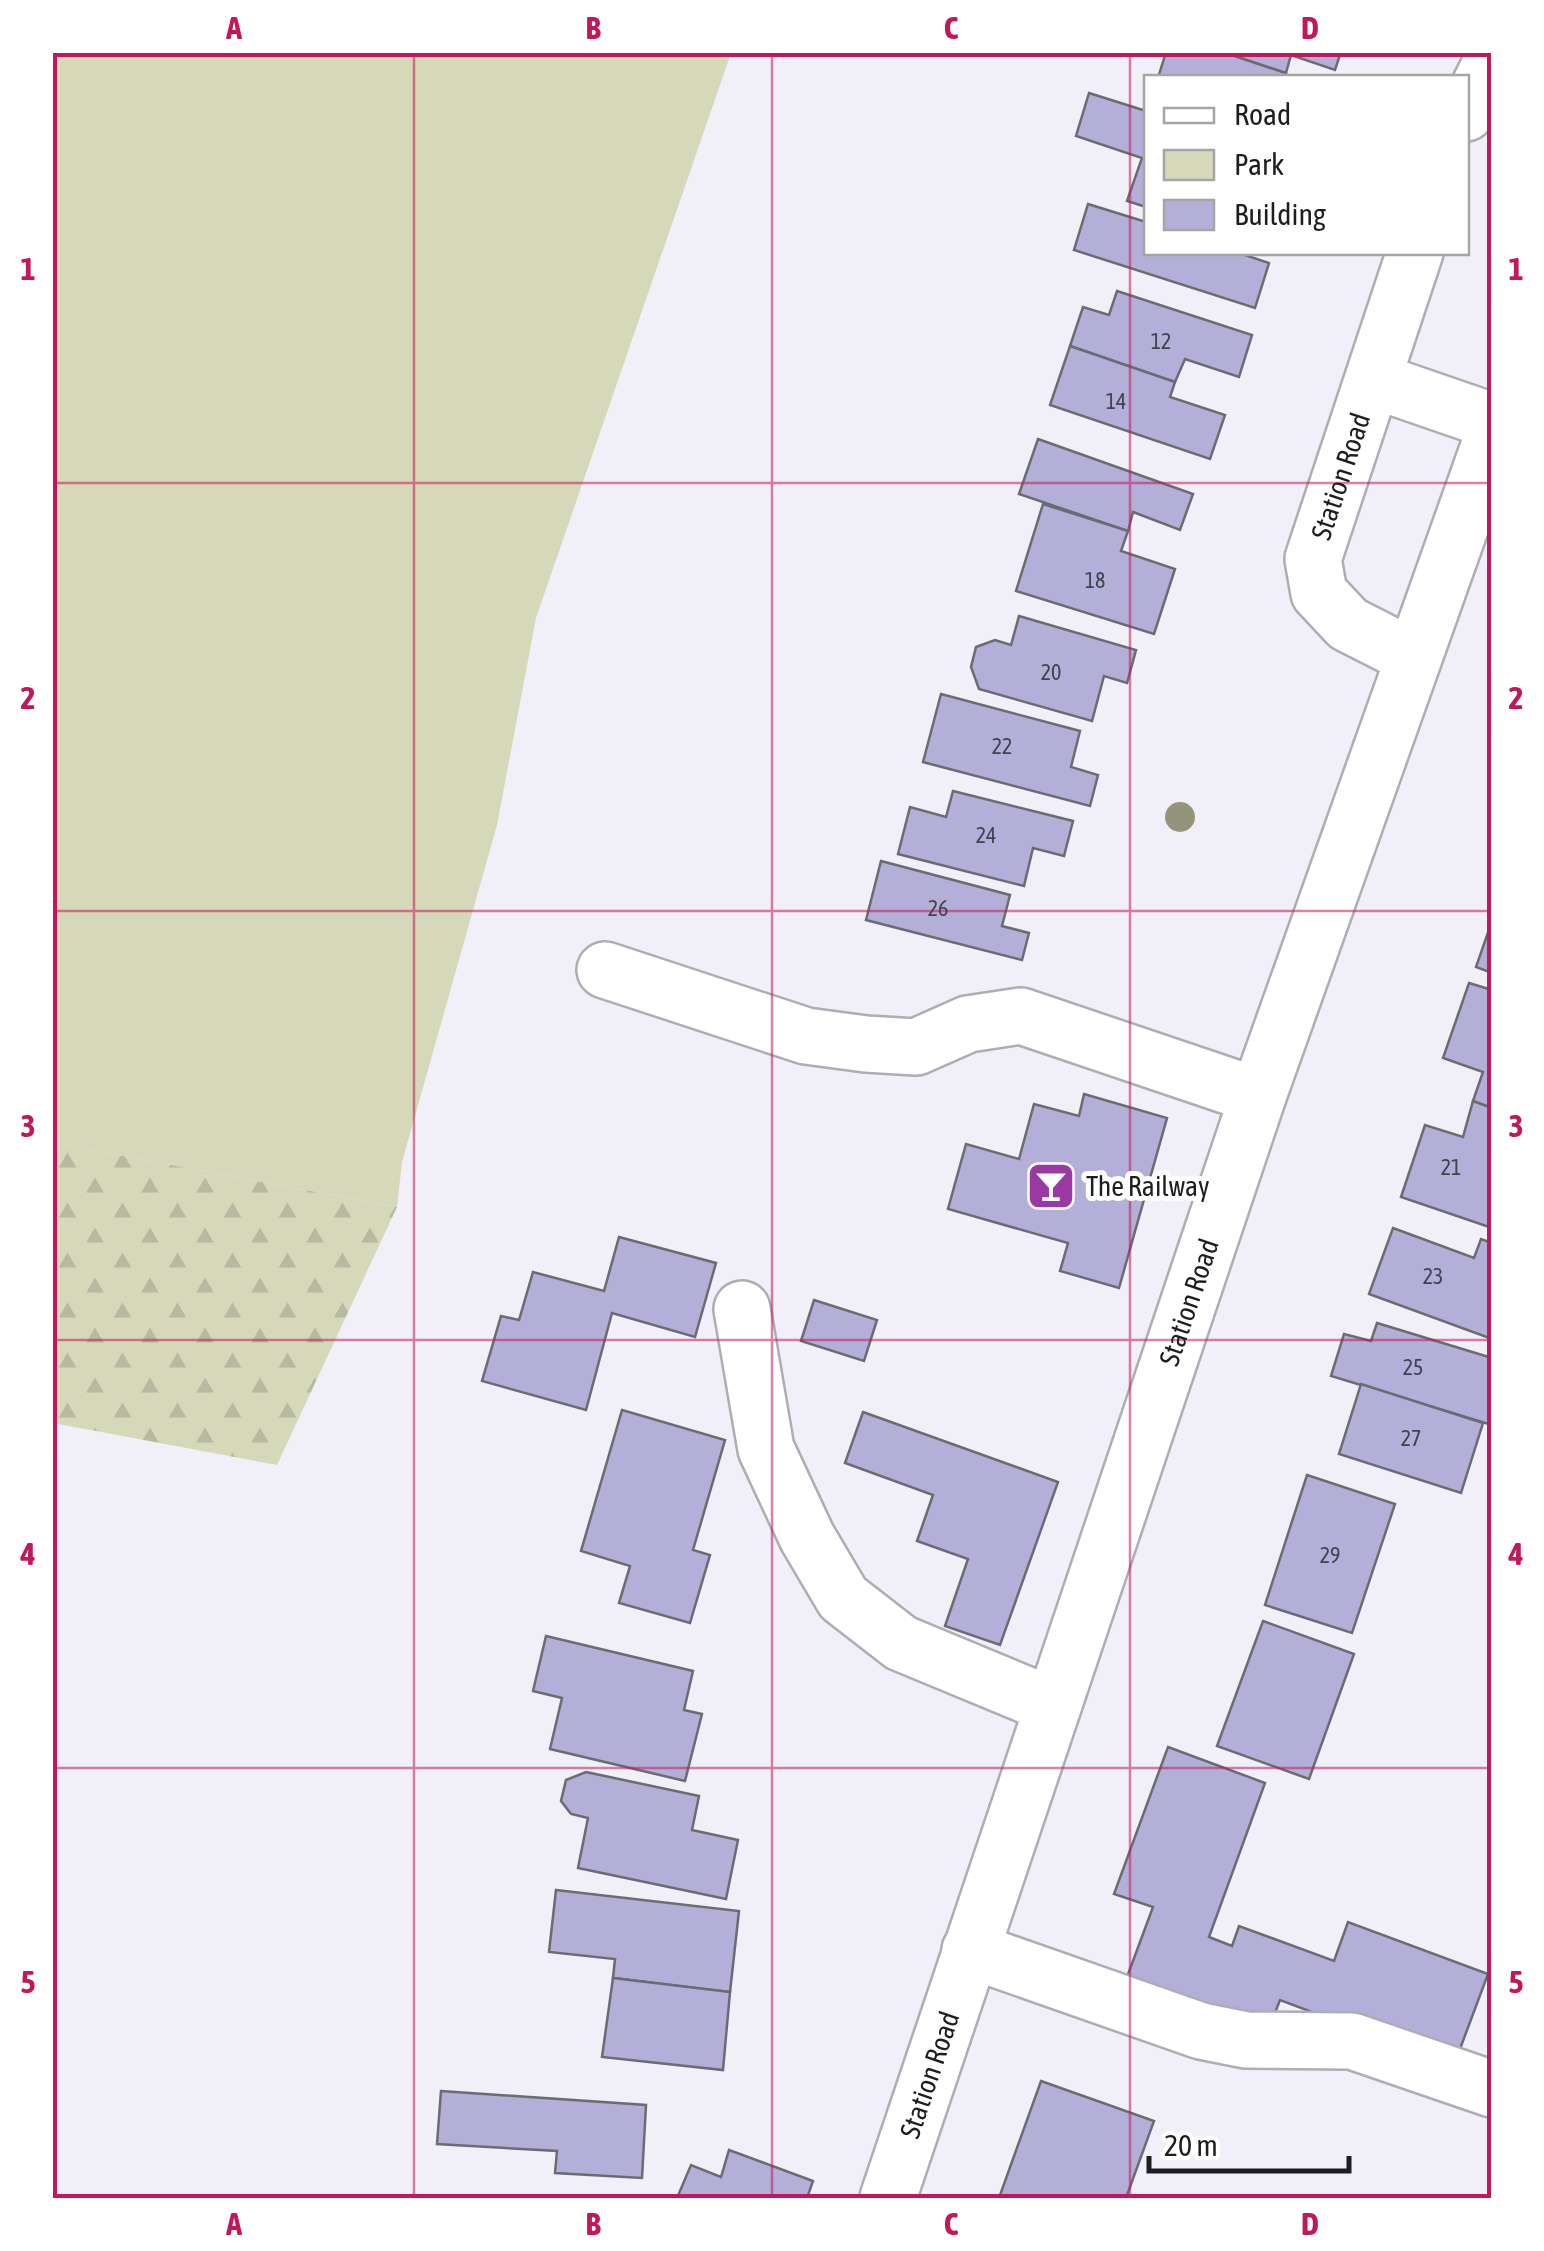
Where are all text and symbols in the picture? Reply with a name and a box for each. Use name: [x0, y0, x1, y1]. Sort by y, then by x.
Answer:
text: A: [225, 9, 242, 46]
text: B: [585, 9, 601, 46]
text: C: [944, 9, 959, 46]
text: D: [1301, 9, 1319, 46]
legend: [1144, 75, 1469, 255]
text: Road: [1234, 97, 1291, 131]
text: Park: [1234, 147, 1284, 181]
text: Building: [1234, 197, 1326, 231]
text: 1: [20, 250, 36, 287]
text: 1: [1508, 250, 1524, 287]
house number: 12: [1151, 328, 1171, 354]
house number: 14: [1106, 388, 1126, 414]
street label: Station Road: [1305, 409, 1376, 544]
house number: 18: [1085, 567, 1105, 593]
house number: 20: [1041, 659, 1061, 685]
text: 2: [20, 679, 36, 716]
text: 2: [1508, 679, 1524, 716]
house number: 22: [992, 733, 1012, 759]
house number: 24: [976, 822, 996, 848]
house number: 26: [928, 895, 948, 921]
text: 3: [20, 1107, 36, 1144]
text: 3: [1508, 1107, 1524, 1144]
house number: 21: [1441, 1154, 1461, 1180]
bar icon: The Railway: [1025, 1160, 1077, 1212]
place label: The Railway: [1086, 1170, 1209, 1202]
street label: Station Road: [1153, 1235, 1225, 1370]
house number: 23: [1423, 1263, 1443, 1289]
house number: 25: [1403, 1354, 1423, 1380]
house number: 27: [1401, 1425, 1421, 1451]
text: 4: [19, 1535, 36, 1572]
text: 4: [1507, 1535, 1524, 1572]
house number: 29: [1320, 1542, 1340, 1568]
text: 5: [20, 1963, 36, 2000]
text: 5: [1508, 1963, 1524, 2000]
street label: Station Road: [893, 2007, 965, 2142]
scale bar: [1149, 2111, 1349, 2173]
text: 20 m: [1164, 2128, 1218, 2162]
text: A: [225, 2205, 242, 2242]
text: B: [585, 2205, 601, 2242]
text: C: [944, 2205, 959, 2242]
text: D: [1301, 2205, 1319, 2242]

